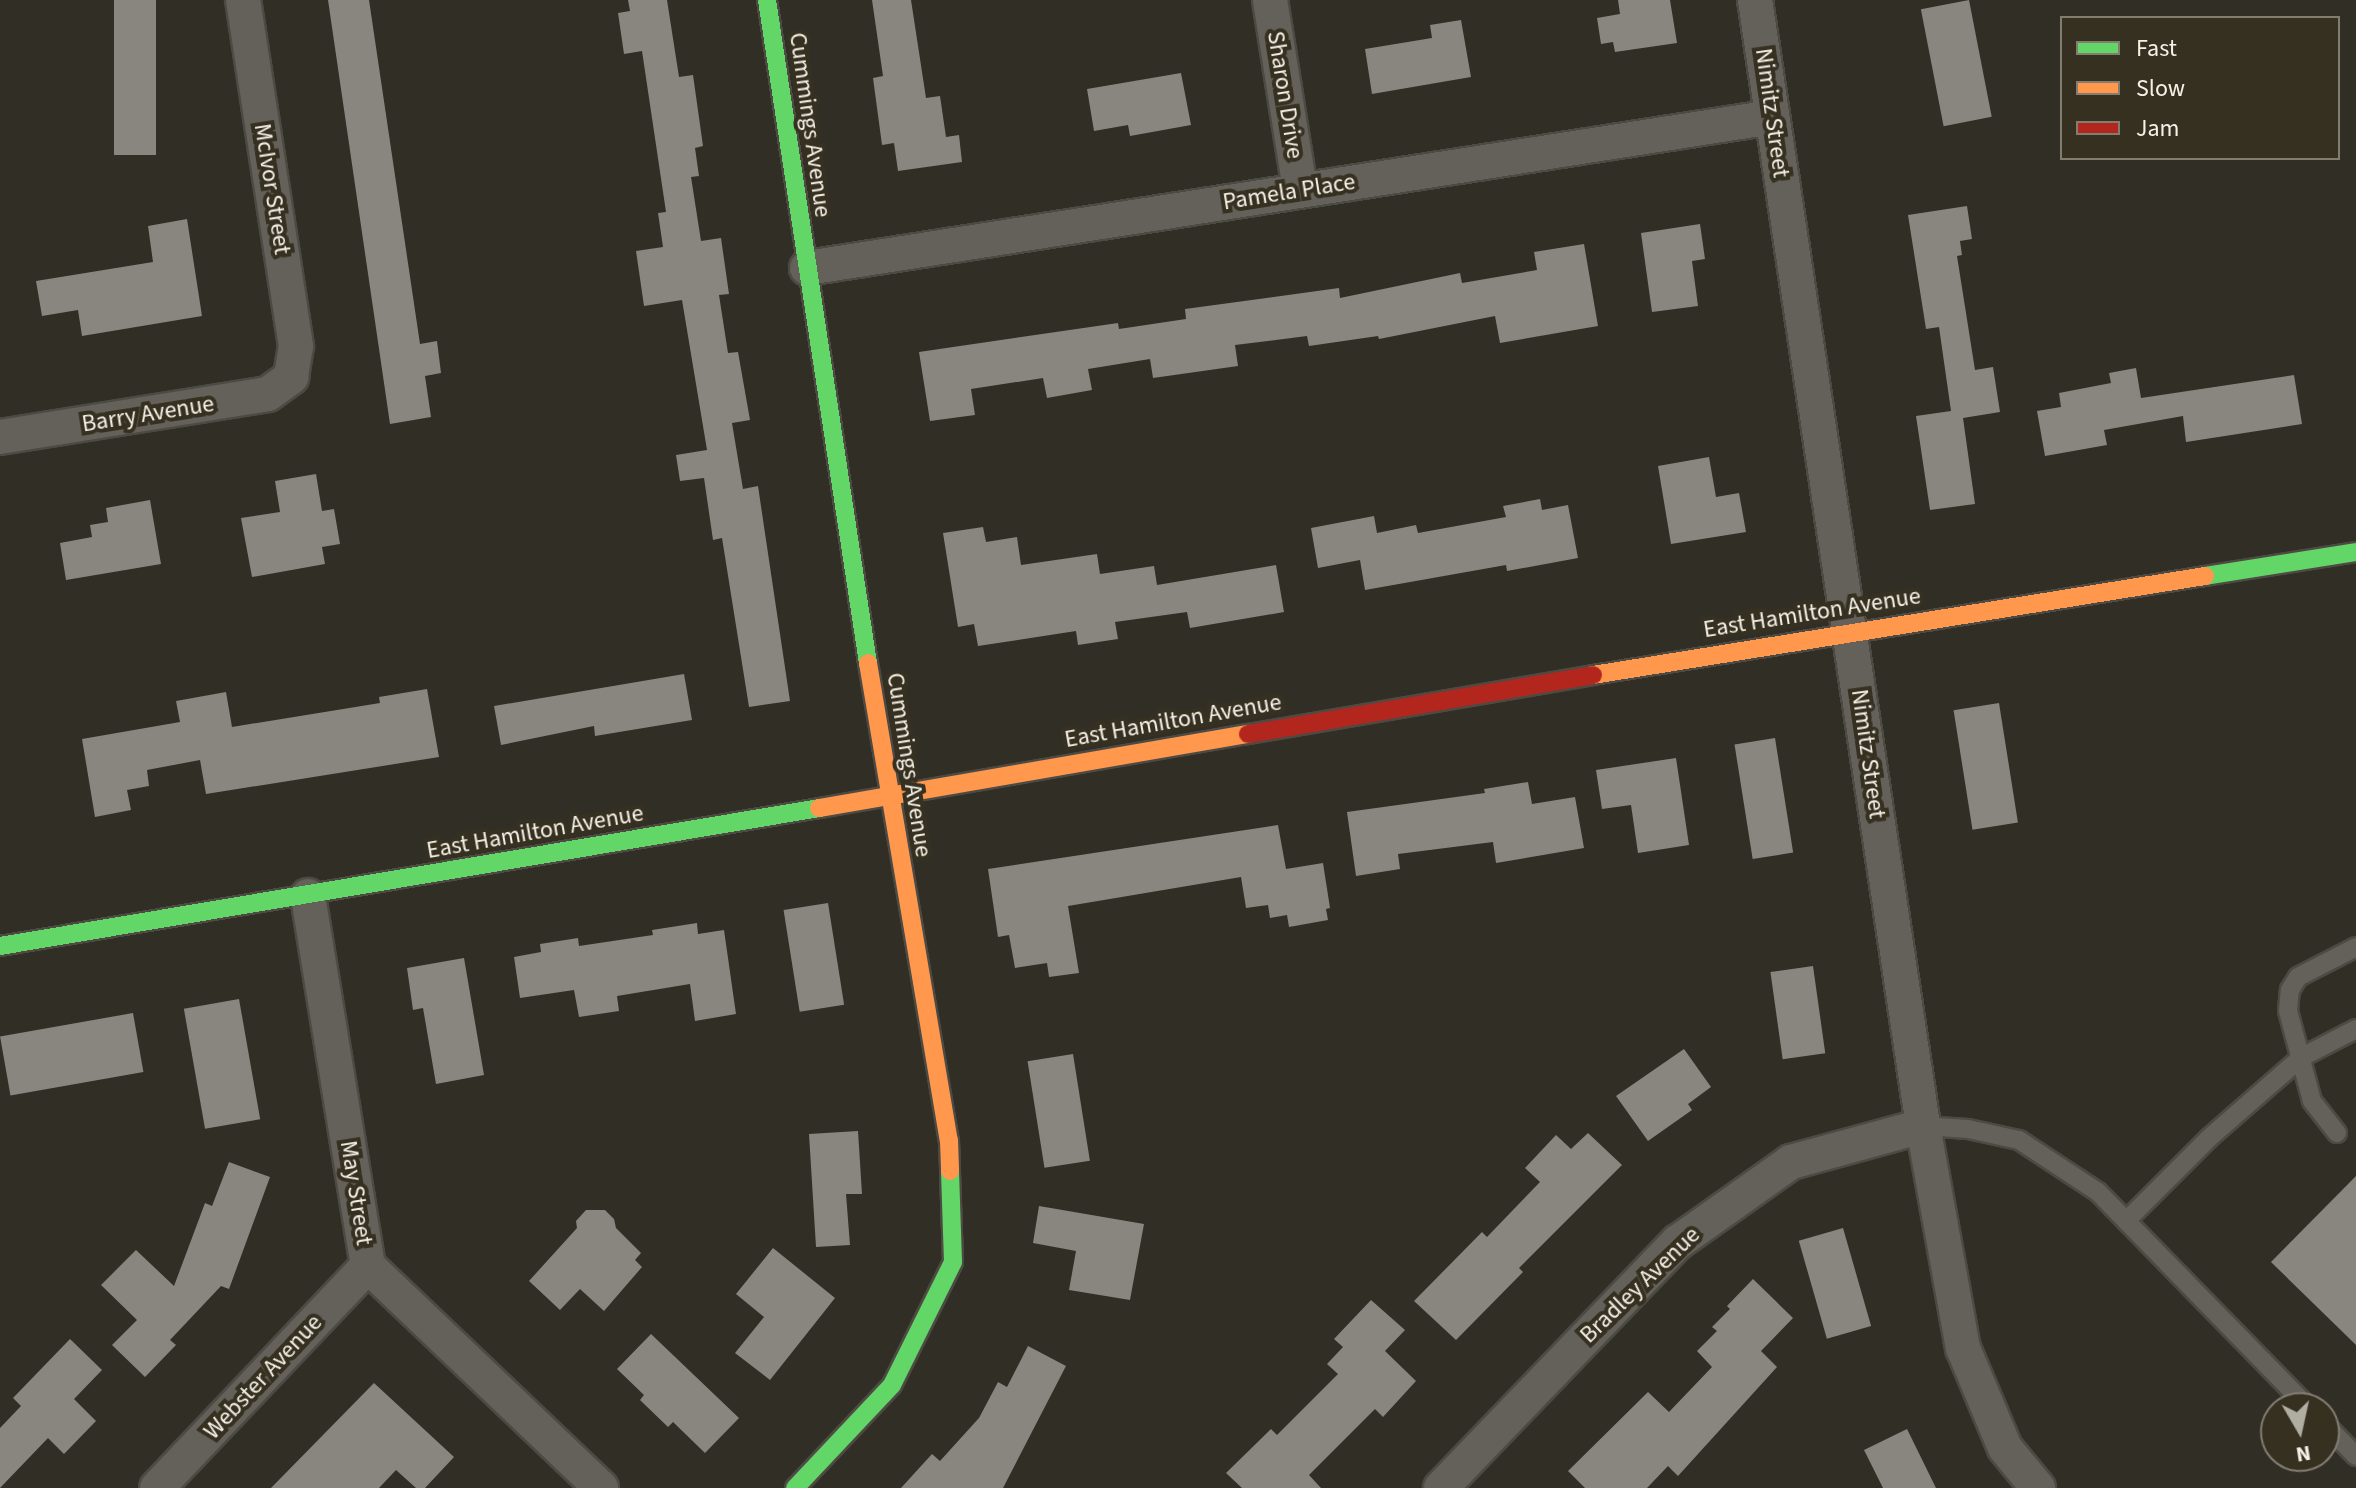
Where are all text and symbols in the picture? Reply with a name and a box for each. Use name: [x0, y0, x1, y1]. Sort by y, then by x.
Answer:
legend: [2060, 16, 2340, 160]
street label: Sharon Drive: [1261, 29, 1309, 161]
street label: Cummings Avenue: [783, 31, 837, 219]
text: Fast: [2136, 31, 2177, 66]
street label: Nimitz Street: [1749, 46, 1795, 180]
text: Slow: [2136, 71, 2185, 106]
text: Jam: [2136, 111, 2180, 146]
street label: McIvor Street: [247, 122, 297, 256]
street label: Pamela Place: [1221, 167, 1357, 217]
street label: Barry Avenue: [80, 389, 216, 439]
street label: East Hamilton Avenue: [1701, 582, 1923, 644]
street label: Cummings Avenue: [880, 671, 938, 859]
street label: Nimitz Street: [1845, 687, 1891, 821]
street label: East Hamilton Avenue: [1062, 688, 1284, 754]
street label: East Hamilton Avenue: [424, 799, 646, 865]
street label: May Street: [334, 1139, 378, 1247]
street label: Bradley Avenue: [1574, 1221, 1706, 1349]
street label: Webster Avenue: [198, 1309, 328, 1445]
north arrow: [2260, 1392, 2340, 1472]
text: N: [2294, 1437, 2313, 1471]

